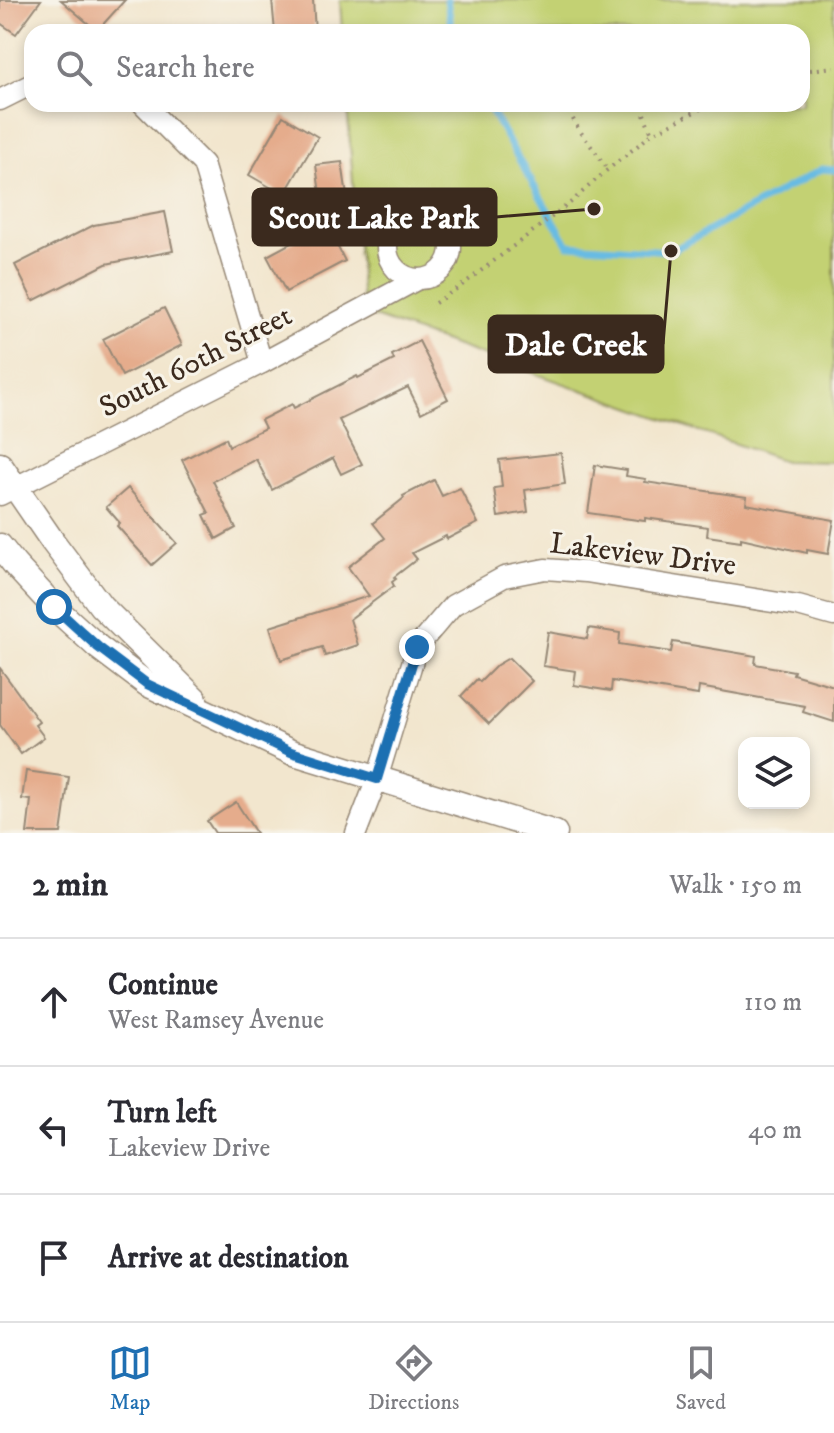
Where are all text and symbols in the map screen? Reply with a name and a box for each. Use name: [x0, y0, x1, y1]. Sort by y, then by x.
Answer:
search box: [24, 24, 810, 112]
icon: search: [52, 46, 96, 90]
text: Search here: [116, 50, 255, 87]
callout: Scout Lake Park: [253, 189, 496, 245]
text: Scout Lake Park: [269, 199, 481, 239]
street label: South 60th Street: [94, 298, 298, 426]
callout: Dale Creek: [489, 316, 663, 372]
text: Dale Creek: [505, 326, 648, 366]
street label: Lakeview Drive: [548, 525, 738, 585]
route start: [36, 589, 72, 625]
route end: [399, 629, 435, 665]
map controls: [738, 737, 810, 809]
button: layers: [738, 737, 810, 809]
text: 2 min: [32, 864, 108, 906]
text: Walk · 150 m: [669, 869, 802, 902]
text: Continue: [108, 967, 218, 1004]
icon: ahead: [32, 980, 76, 1024]
text: 110 m: [744, 986, 802, 1019]
text: West Ramsey Avenue: [108, 1004, 324, 1037]
text: Turn left: [108, 1095, 217, 1132]
icon: left: [32, 1108, 76, 1152]
text: 40 m: [748, 1114, 802, 1147]
text: Lakeview Drive: [108, 1132, 270, 1165]
icon: arrive: [32, 1236, 76, 1280]
text: Arrive at destination: [108, 1240, 349, 1277]
tab: Map: [108, 1341, 152, 1416]
tab: Directions: [368, 1341, 459, 1416]
tab: Saved: [675, 1341, 726, 1416]

